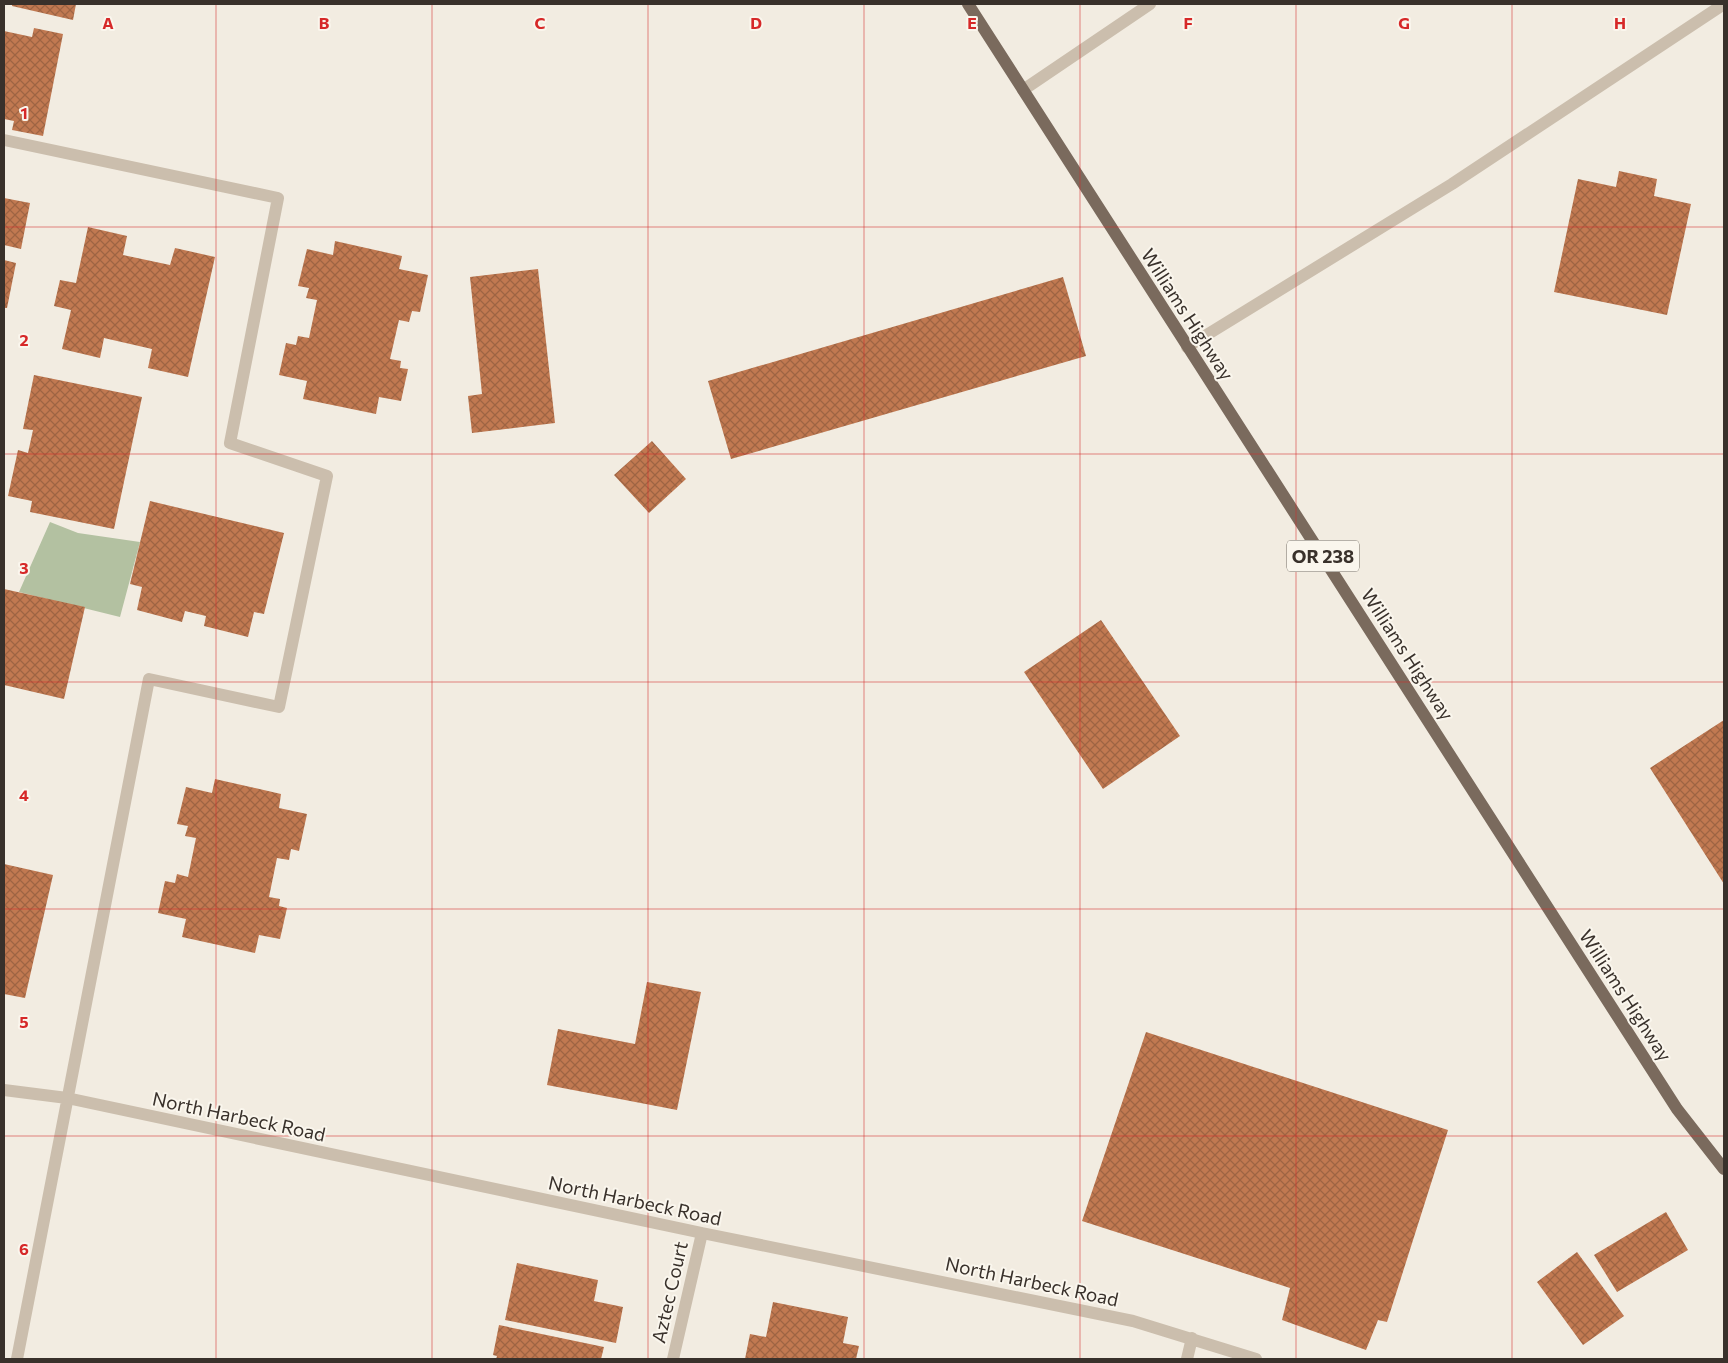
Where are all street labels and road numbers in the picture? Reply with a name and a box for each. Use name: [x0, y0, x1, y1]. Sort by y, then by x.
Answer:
street label: Williams Highway: [1137, 244, 1239, 384]
road number: OR 238: [1287, 540, 1359, 572]
street label: Williams Highway: [1357, 584, 1459, 724]
street label: Williams Highway: [1575, 925, 1677, 1065]
street label: North Harbeck Road: [150, 1086, 328, 1146]
street label: North Harbeck Road: [546, 1170, 724, 1230]
street label: Aztec Court: [646, 1239, 692, 1345]
street label: North Harbeck Road: [943, 1251, 1121, 1311]

